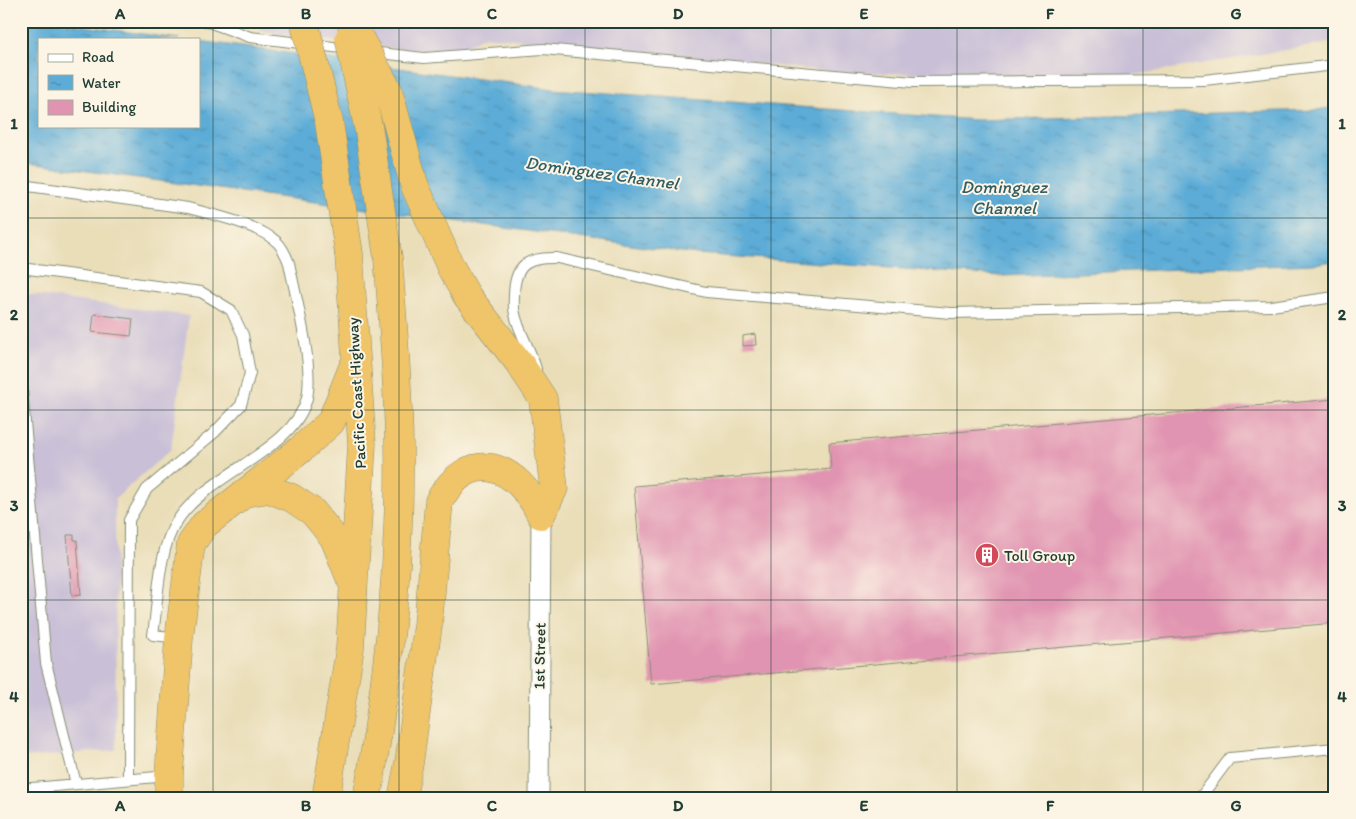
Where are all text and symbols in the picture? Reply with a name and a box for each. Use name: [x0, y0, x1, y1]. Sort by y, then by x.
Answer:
text: A: [114, 4, 126, 23]
text: B: [301, 4, 312, 23]
text: C: [487, 4, 498, 23]
text: D: [673, 4, 684, 23]
text: E: [860, 4, 869, 23]
text: F: [1046, 4, 1055, 23]
text: G: [1230, 4, 1242, 23]
legend: [38, 38, 200, 128]
text: Road: [82, 48, 115, 66]
text: Water: [82, 74, 121, 92]
text: Building: [82, 98, 136, 116]
text: 1: [10, 114, 18, 133]
text: 1: [1338, 114, 1346, 133]
water label: Dominguez Channel: [524, 151, 682, 195]
water label: Dominguez Channel: [961, 176, 1049, 219]
text: 2: [10, 305, 19, 324]
text: 2: [1338, 305, 1347, 324]
street label: Pacific Coast Highway: [343, 316, 370, 469]
text: 3: [10, 496, 19, 515]
text: 3: [1338, 496, 1347, 515]
building icon: Toll Group: [974, 542, 1000, 568]
place label: Toll Group: [1004, 546, 1075, 565]
street label: 1st Street: [529, 622, 550, 690]
text: 4: [9, 687, 19, 706]
text: 4: [1337, 687, 1347, 706]
text: A: [114, 796, 126, 815]
text: B: [301, 796, 312, 815]
text: C: [487, 796, 498, 815]
text: D: [673, 796, 684, 815]
text: E: [860, 796, 869, 815]
text: F: [1046, 796, 1055, 815]
text: G: [1230, 796, 1242, 815]

